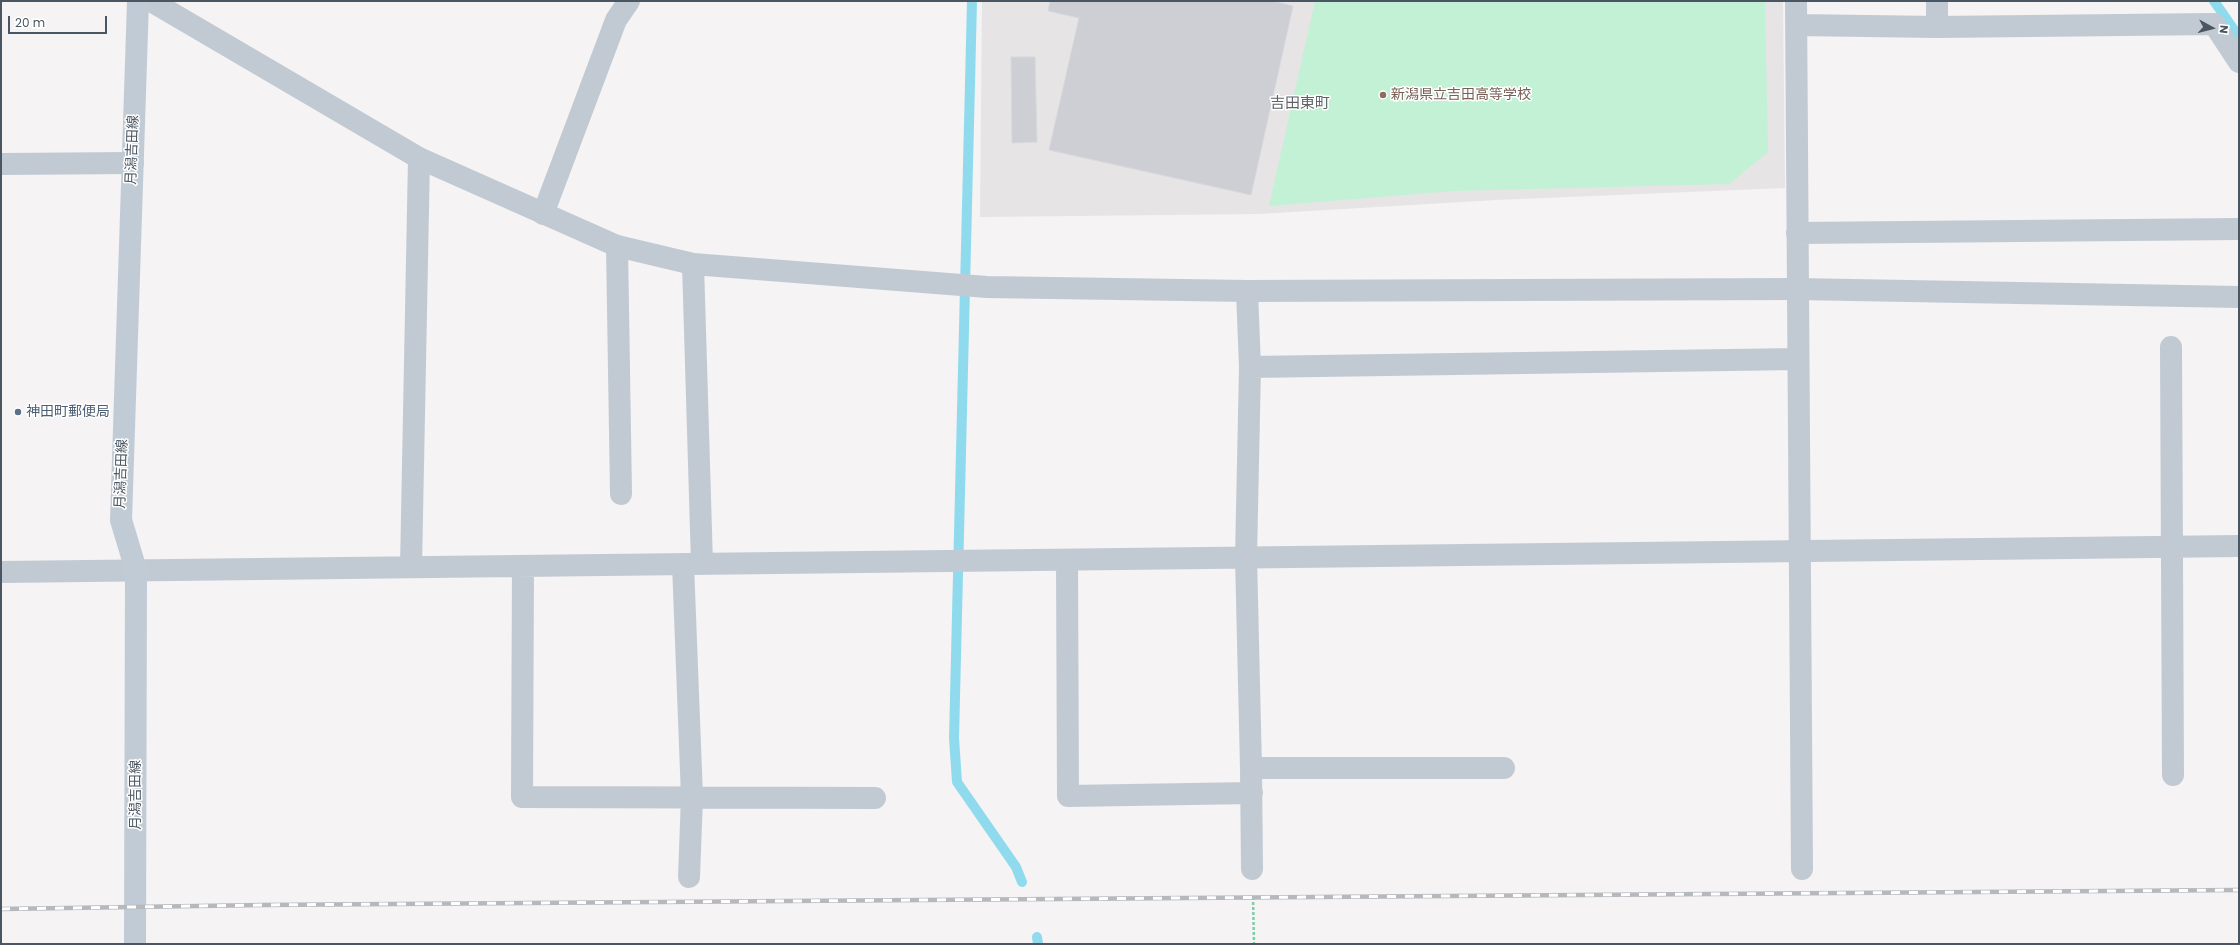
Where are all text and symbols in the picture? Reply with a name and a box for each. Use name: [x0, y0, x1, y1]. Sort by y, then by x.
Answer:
scale bar: [10, 8, 109, 34]
north arrow: [2192, 8, 2232, 48]
text: 20 m: [15, 14, 45, 31]
text: N: [2215, 24, 2232, 35]
place label: 新潟県立吉田高等学校: [1391, 87, 1531, 103]
marker: 新潟県立吉田高等学校: [1378, 90, 1388, 100]
district label: 吉田東町: [1270, 95, 1330, 113]
street label: 月潟吉田線: [123, 115, 143, 185]
place label: 神田町郵便局: [26, 404, 110, 420]
marker: 神田町郵便局: [13, 407, 23, 417]
street label: 月潟吉田線: [112, 439, 132, 509]
street label: 月潟吉田線: [128, 760, 144, 830]

